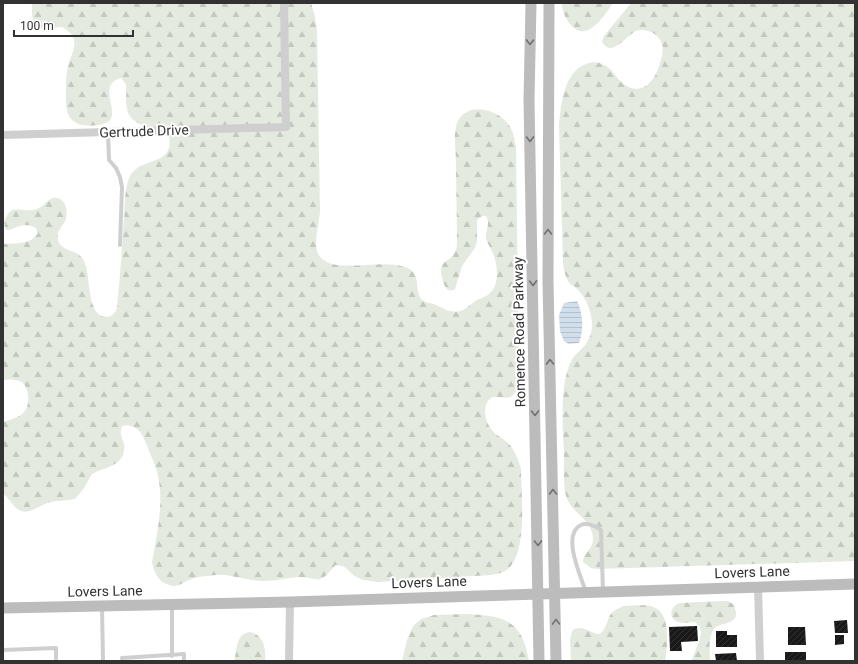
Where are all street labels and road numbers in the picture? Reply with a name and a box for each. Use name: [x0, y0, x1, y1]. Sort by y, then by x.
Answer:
street label: Gertrude Drive: [99, 121, 189, 141]
street label: Romence Road Parkway: [510, 256, 528, 407]
street label: Lovers Lane: [714, 563, 790, 581]
street label: Lovers Lane: [391, 573, 467, 591]
street label: Lovers Lane: [67, 582, 143, 600]

